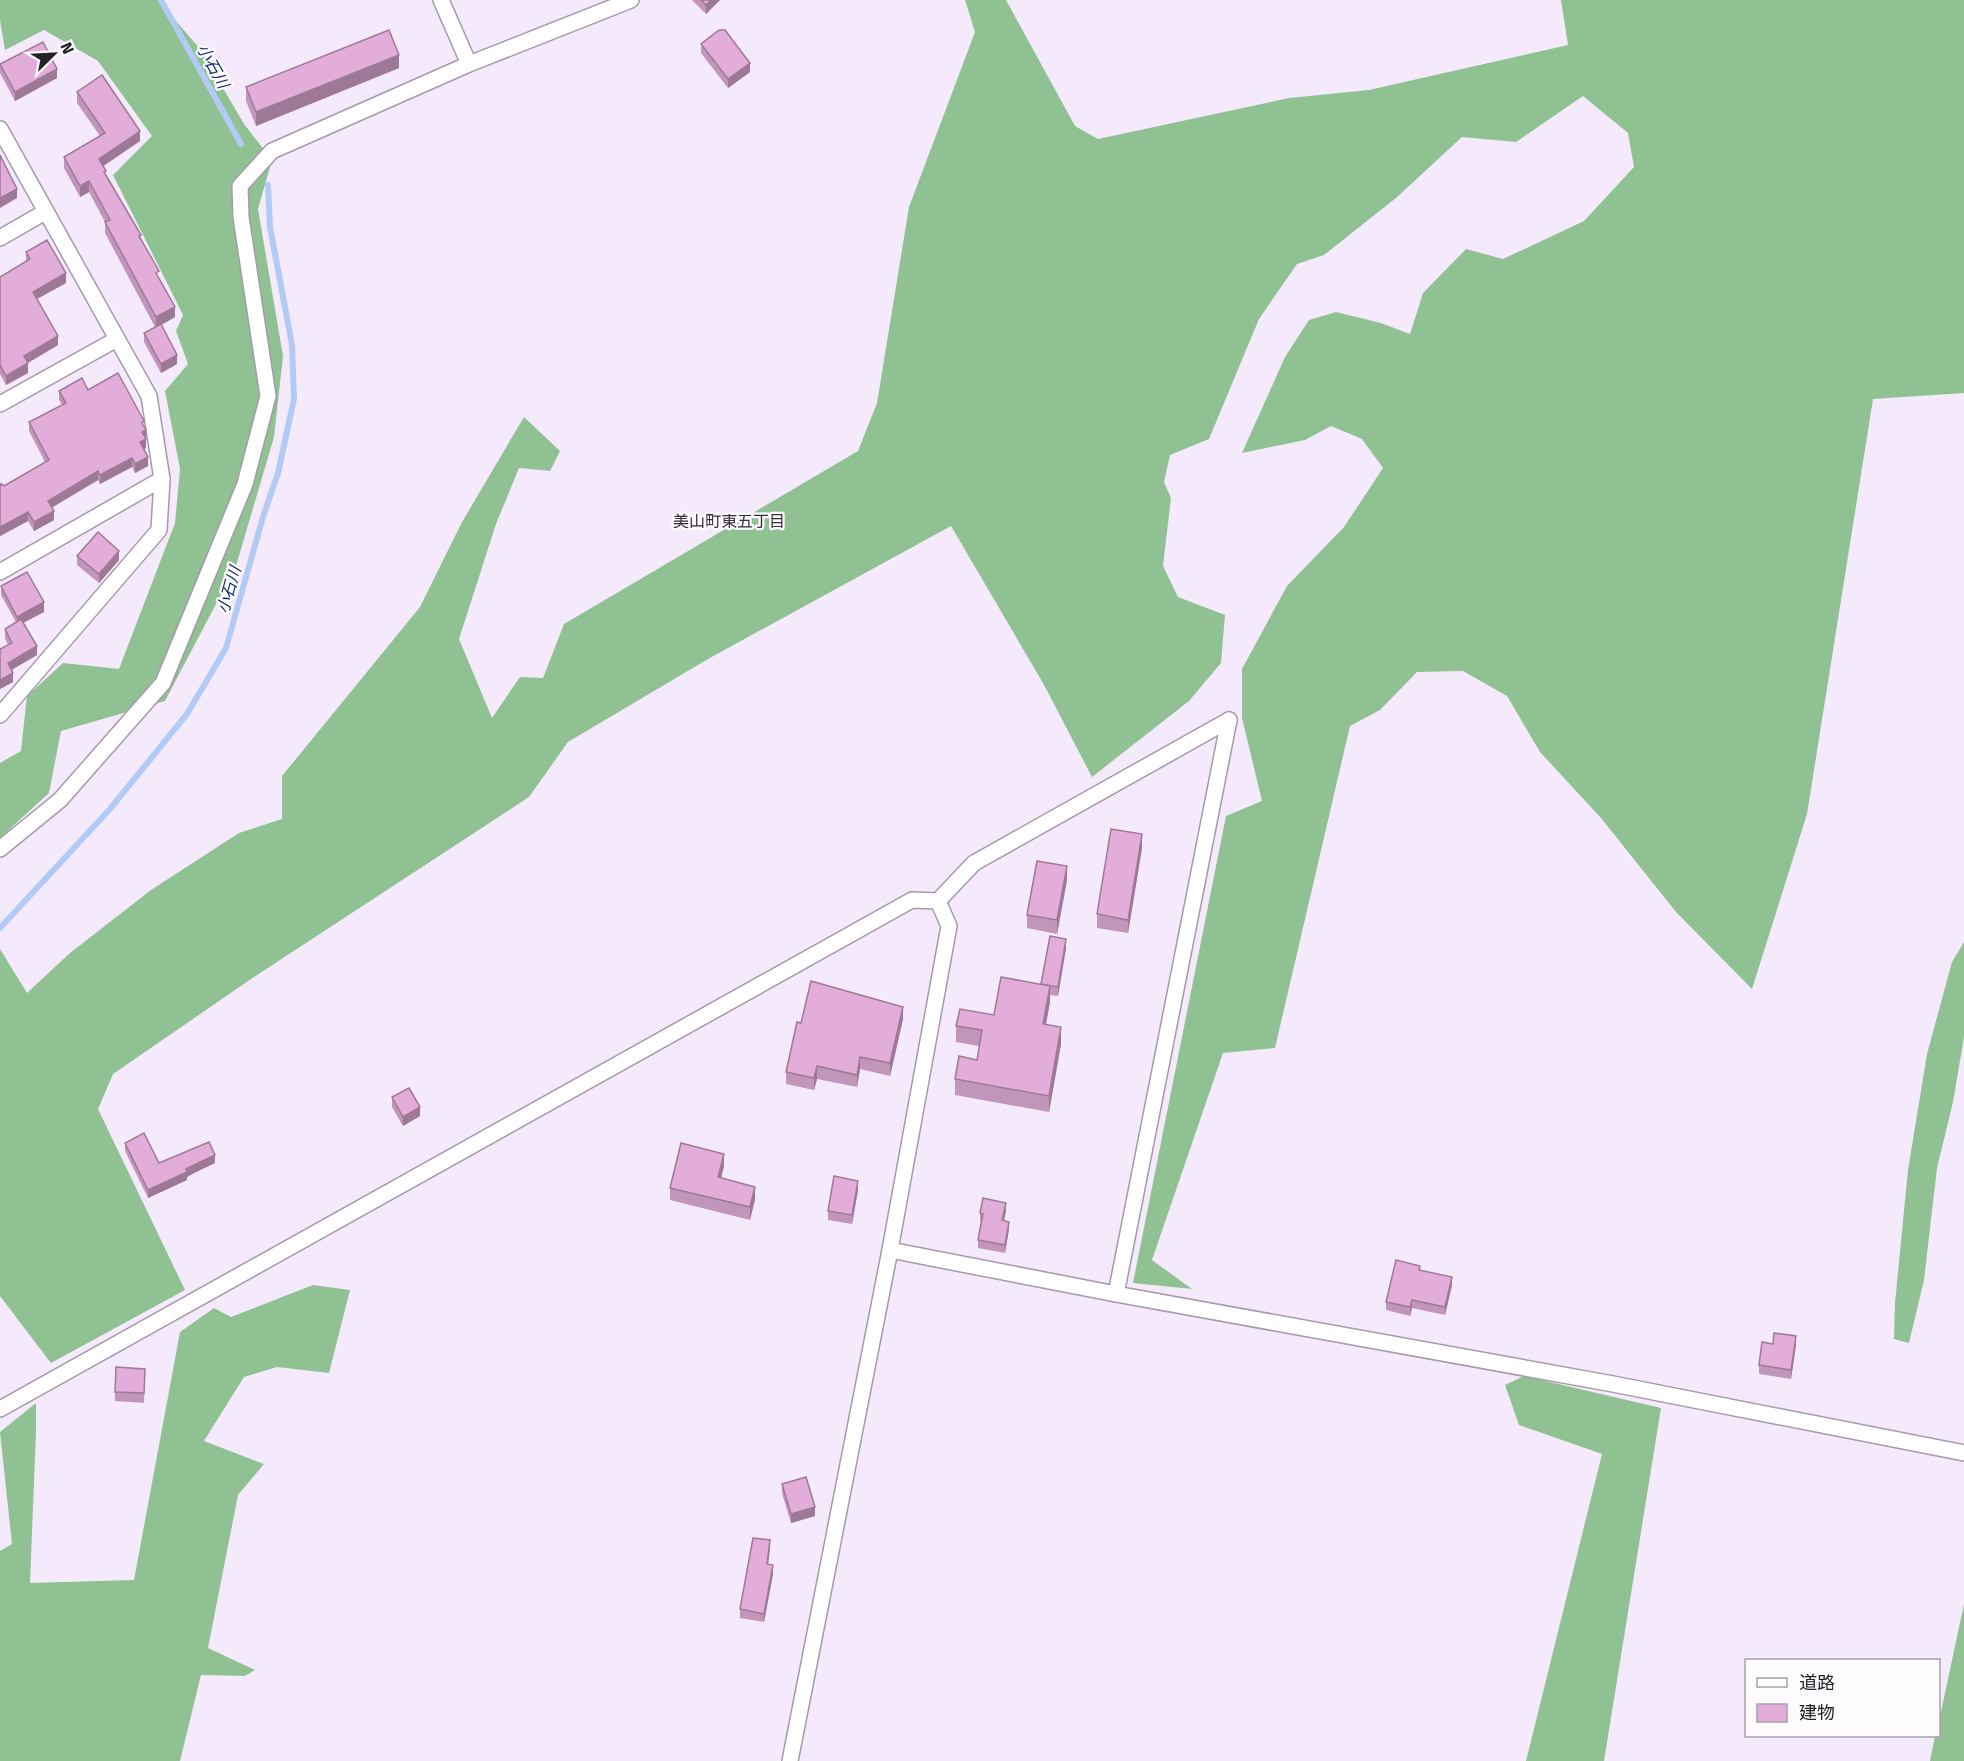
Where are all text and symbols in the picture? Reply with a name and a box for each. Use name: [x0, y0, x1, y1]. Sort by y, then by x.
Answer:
north arrow: [24, 24, 84, 84]
text: N: [56, 39, 78, 57]
water label: 小石川: [193, 40, 234, 93]
district label: 美山町東五丁目: [673, 512, 785, 531]
water label: 小石川: [213, 562, 245, 616]
legend: [1745, 1659, 1940, 1737]
text: 道路: [1799, 1672, 1835, 1694]
text: 建物: [1799, 1702, 1835, 1724]

